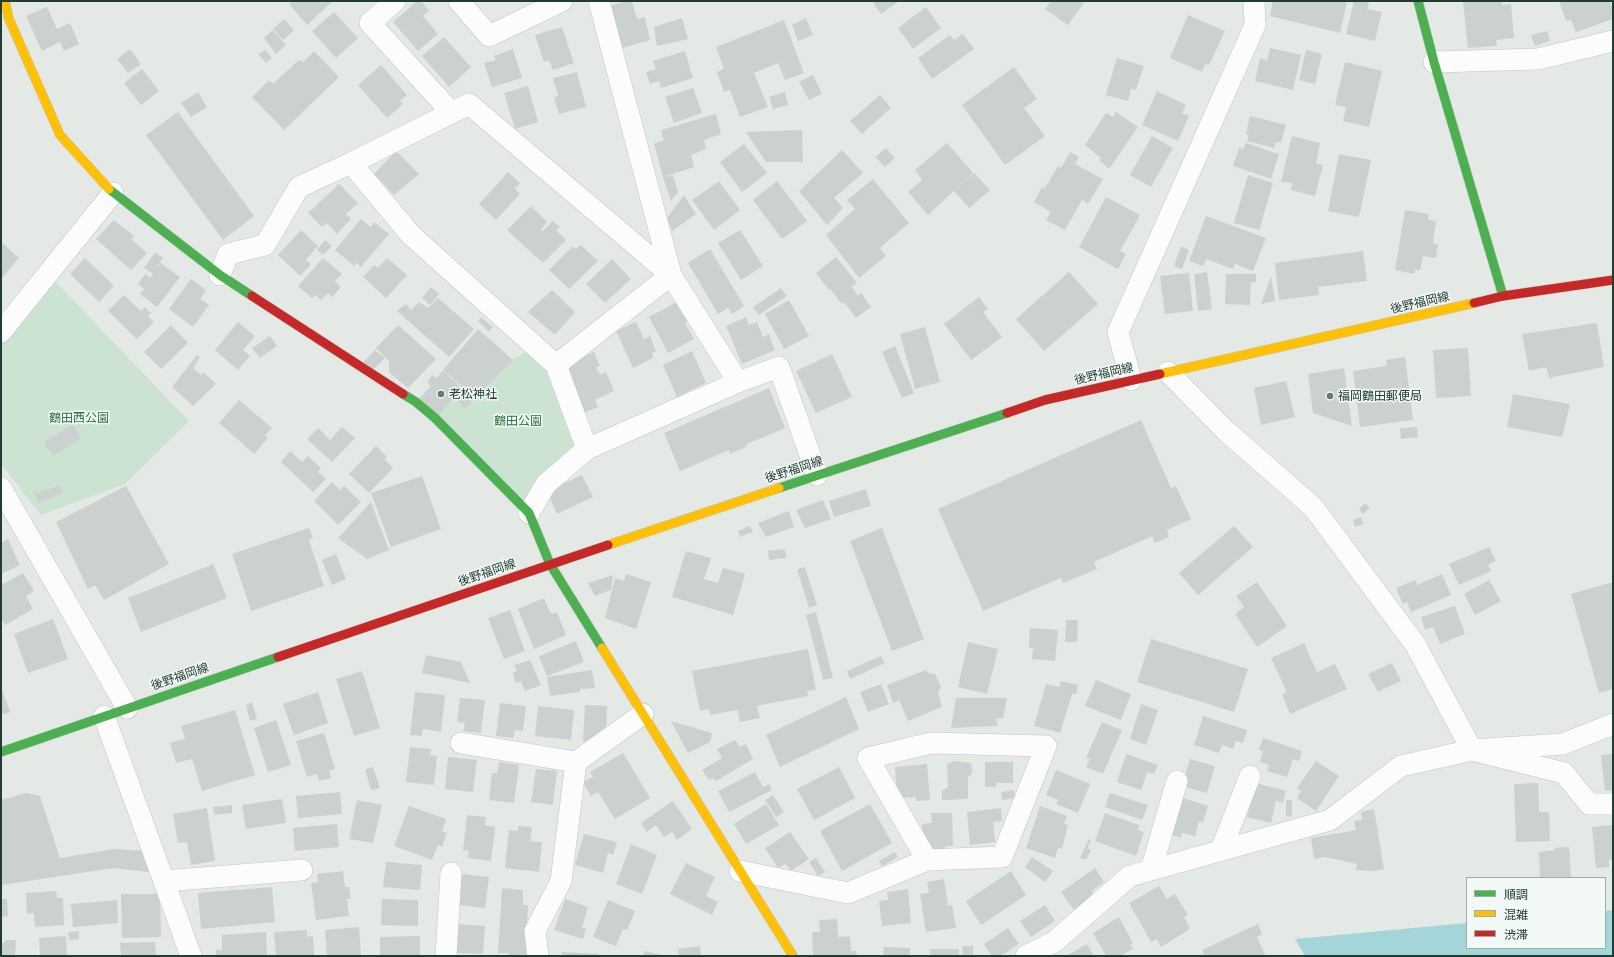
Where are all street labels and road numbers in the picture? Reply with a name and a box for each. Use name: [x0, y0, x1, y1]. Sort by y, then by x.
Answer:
street label: 後野福岡線: [1389, 289, 1451, 317]
street label: 後野福岡線: [1073, 360, 1135, 388]
street label: 後野福岡線: [763, 454, 825, 486]
street label: 後野福岡線: [456, 556, 518, 590]
street label: 後野福岡線: [149, 660, 211, 694]

